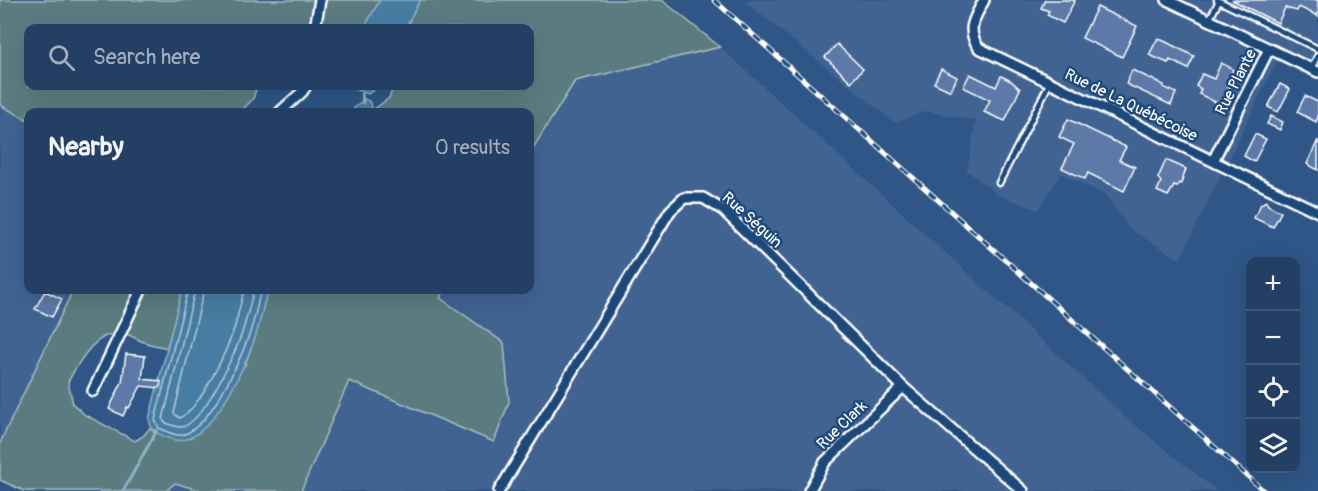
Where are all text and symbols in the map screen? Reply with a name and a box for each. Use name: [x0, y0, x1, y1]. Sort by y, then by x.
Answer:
search box: [24, 24, 534, 90]
icon: search: [45, 41, 78, 74]
text: Search here: [93, 43, 200, 71]
street label: Rue Plante: [1211, 46, 1261, 118]
street label: Rue de La Québécoise: [1061, 64, 1201, 146]
text: Nearby: [48, 131, 124, 163]
text: 0 results: [435, 135, 510, 160]
street label: Rue Séguin: [718, 188, 786, 252]
map controls: [1246, 257, 1300, 473]
button: +: [1246, 257, 1300, 311]
button: −: [1246, 311, 1300, 365]
button: locate: [1246, 365, 1300, 419]
street label: Rue Clark: [813, 396, 872, 454]
button: layers: [1246, 419, 1300, 473]

